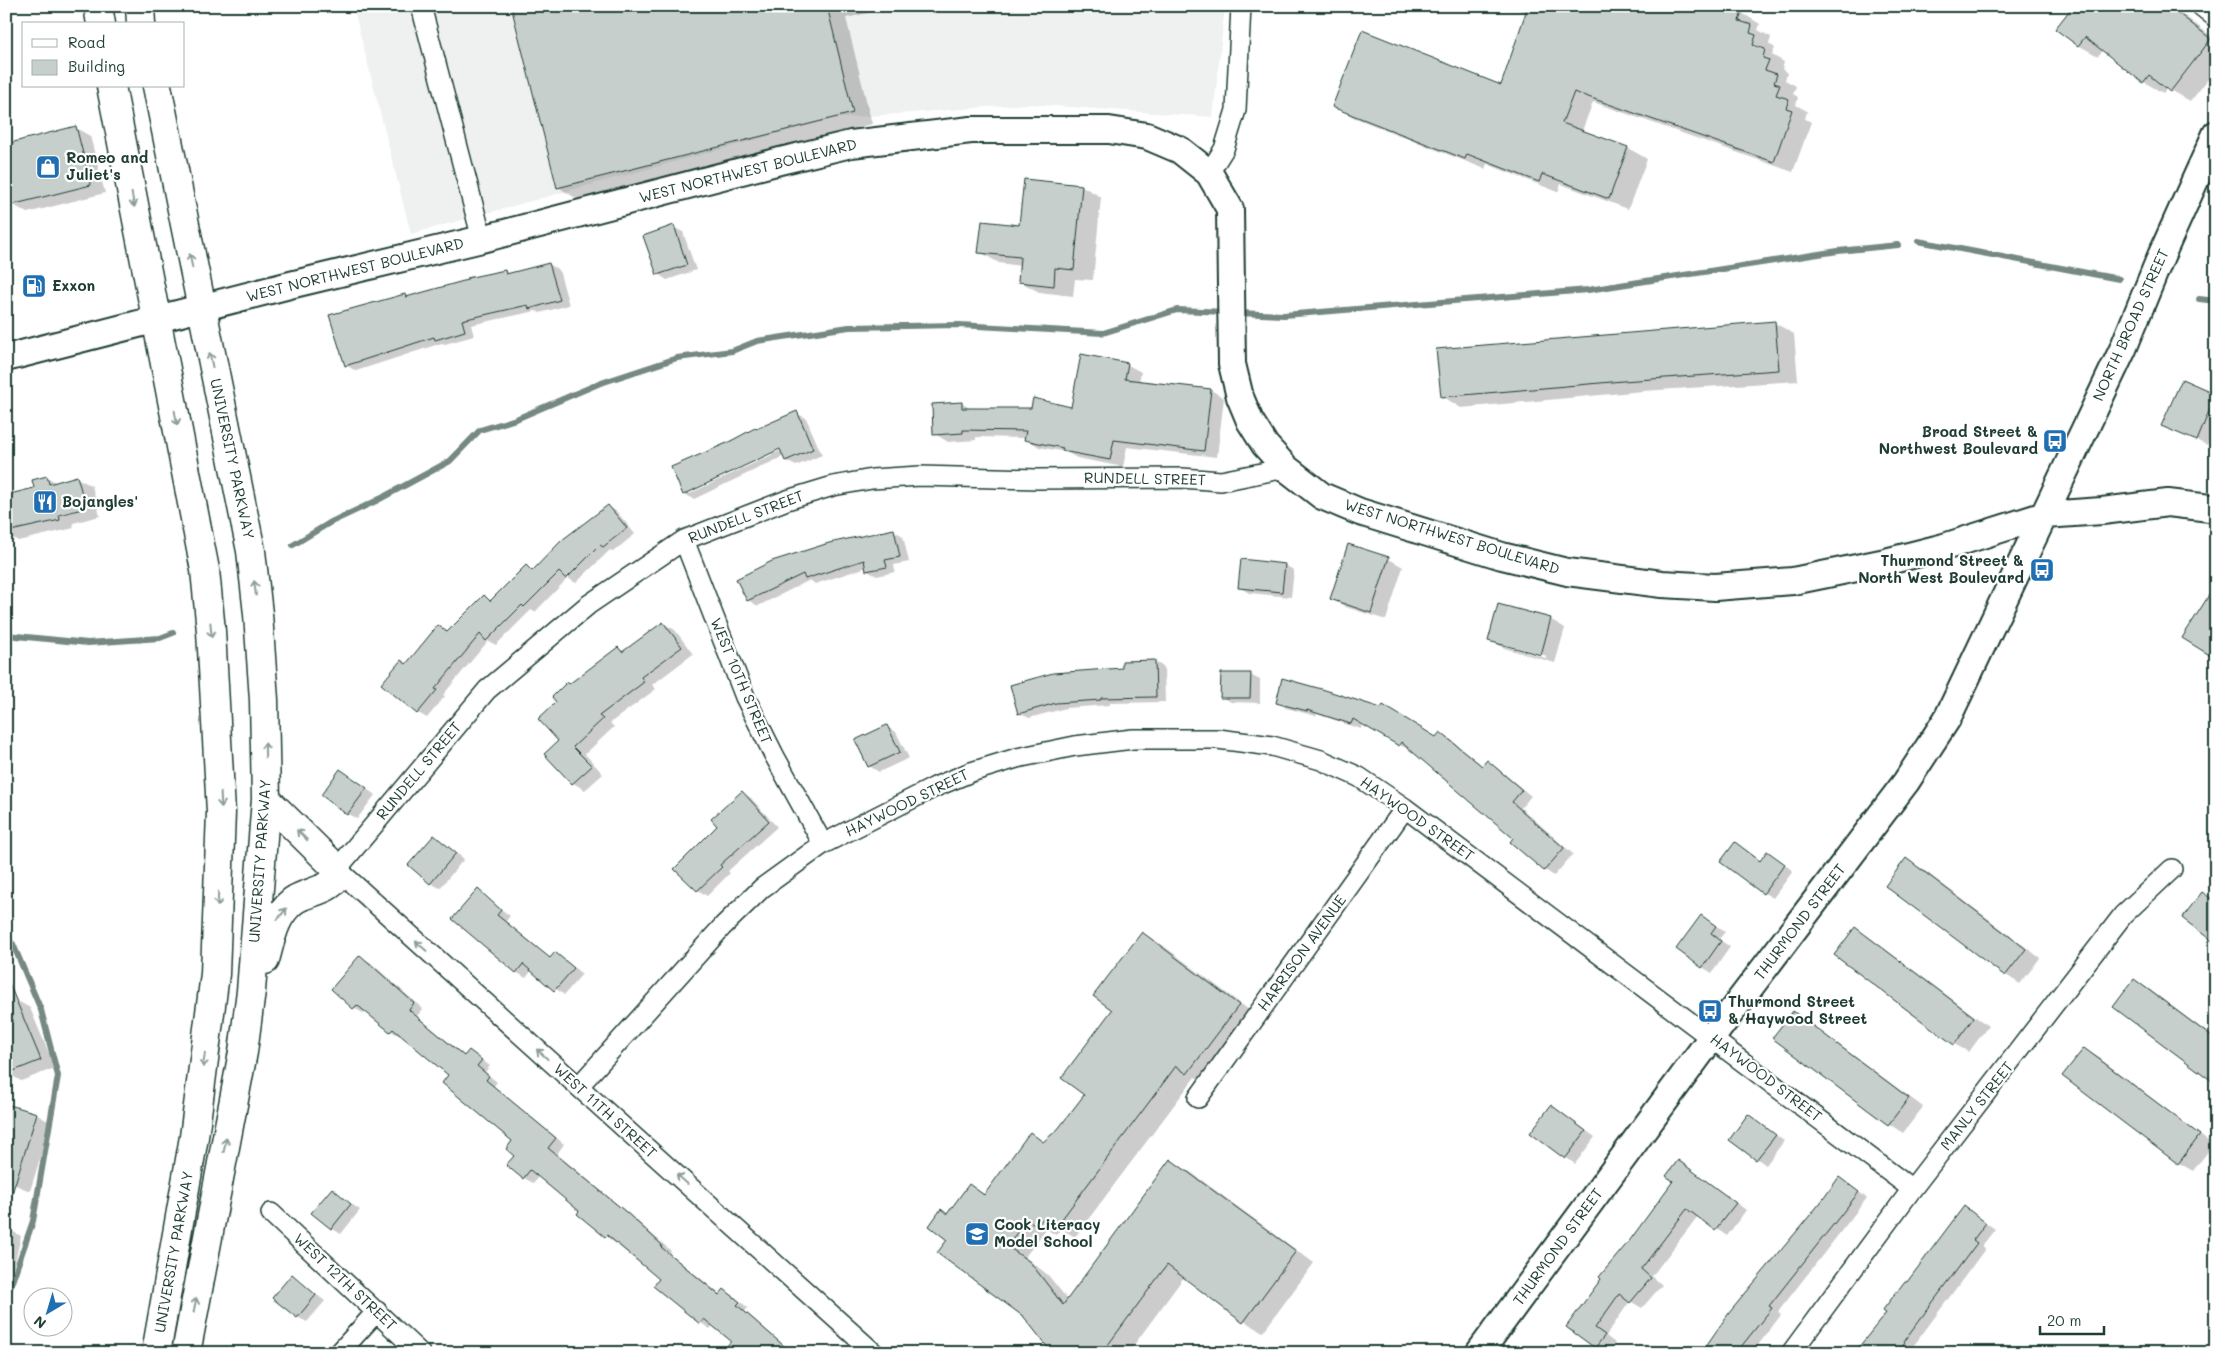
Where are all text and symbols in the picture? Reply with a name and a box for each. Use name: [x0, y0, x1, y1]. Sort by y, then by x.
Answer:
legend: [22, 22, 185, 88]
text: Road: [68, 32, 105, 52]
text: Building: [68, 56, 125, 76]
street label: WEST NORTHWEST BOULEVARD: [637, 133, 859, 207]
place label: Romeo and Juliet's: [66, 147, 149, 184]
shop icon: Romeo and Juliet's: [35, 154, 61, 180]
one-way arrow: [129, 192, 138, 208]
street label: WEST NORTHWEST BOULEVARD: [244, 232, 466, 306]
street label: NORTH BROAD STREET: [2087, 245, 2173, 404]
one-way arrow: [186, 253, 195, 269]
fuel station icon: Exxon: [21, 273, 47, 299]
place label: Exxon: [52, 275, 95, 295]
one-way arrow: [206, 352, 215, 368]
street label: UNIVERSITY PARKWAY: [206, 377, 260, 541]
one-way arrow: [172, 410, 182, 426]
place label: Broad Street & Northwest Boulevard: [1879, 421, 2038, 458]
bus stop icon: Broad Street & Northwest Boulevard: [2042, 428, 2068, 454]
street label: RUNDELL STREET: [1084, 467, 1206, 489]
street label: RUNDELL STREET: [685, 485, 806, 547]
restaurant icon: Bojangles': [32, 489, 58, 515]
place label: Bojangles': [62, 491, 138, 511]
street label: WEST NORTHWEST BOULEVARD: [1342, 494, 1562, 578]
place label: Thurmond Street & North West Boulevard: [1858, 550, 2025, 587]
bus stop icon: Thurmond Street & North West Boulevard: [2029, 557, 2055, 583]
one-way arrow: [250, 580, 260, 596]
street label: WEST 10TH STREET: [706, 615, 778, 747]
one-way arrow: [206, 622, 216, 638]
street label: RUNDELL STREET: [371, 717, 465, 824]
one-way arrow: [260, 742, 270, 758]
street label: HAYWOOD STREET: [842, 764, 972, 841]
street label: HAYWOOD STREET: [1357, 771, 1479, 865]
street label: UNIVERSITY PARKWAY: [243, 778, 275, 943]
one-way arrow: [216, 791, 225, 807]
one-way arrow: [297, 829, 309, 841]
street label: THURMOND STREET: [1749, 859, 1850, 984]
one-way arrow: [213, 890, 222, 906]
street label: HARRISON AVENUE: [1252, 890, 1350, 1015]
one-way arrow: [276, 908, 287, 921]
one-way arrow: [415, 940, 428, 951]
place label: Thurmond Street & Haywood Street: [1728, 991, 1867, 1028]
bus stop icon: Thurmond Street & Haywood Street: [1697, 998, 1723, 1024]
street label: HAYWOOD STREET: [1707, 1029, 1826, 1126]
one-way arrow: [536, 1048, 549, 1060]
one-way arrow: [199, 1052, 209, 1068]
street label: MANLY STREET: [1935, 1057, 2017, 1154]
street label: WEST 11TH STREET: [550, 1058, 662, 1162]
one-way arrow: [221, 1138, 231, 1154]
street label: UNIVERSITY PARKWAY: [149, 1169, 197, 1334]
one-way arrow: [675, 1173, 688, 1185]
street label: THURMOND STREET: [1508, 1184, 1607, 1309]
place label: Cook Literacy Model School: [994, 1214, 1100, 1251]
school or university icon: Cook Literacy Model School: [964, 1221, 990, 1247]
street label: WEST 12TH STREET: [290, 1228, 402, 1334]
north arrow: [22, 1286, 72, 1336]
one-way arrow: [190, 1297, 200, 1313]
scale bar: [2040, 1304, 2103, 1336]
text: 20 m: [2047, 1310, 2081, 1330]
text: N: [30, 1312, 50, 1333]

